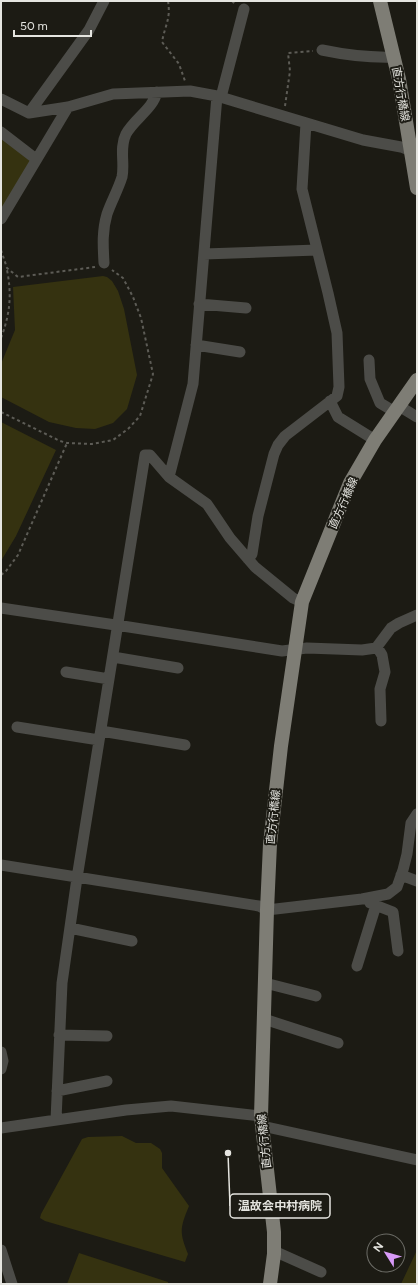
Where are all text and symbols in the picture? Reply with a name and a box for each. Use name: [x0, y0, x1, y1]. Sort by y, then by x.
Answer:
scale bar: [14, 12, 91, 38]
text: 50 m: [20, 19, 48, 33]
street label: 直方行橋線: [389, 66, 412, 122]
street label: 直方行橋線: [326, 475, 361, 531]
street label: 直方行橋線: [264, 789, 283, 845]
street label: 直方行橋線: [255, 1113, 274, 1169]
callout: 温故会中村病院: [230, 1194, 330, 1218]
text: 温故会中村病院: [238, 1199, 322, 1213]
north arrow: [366, 1233, 406, 1273]
text: N: [371, 1240, 386, 1255]

